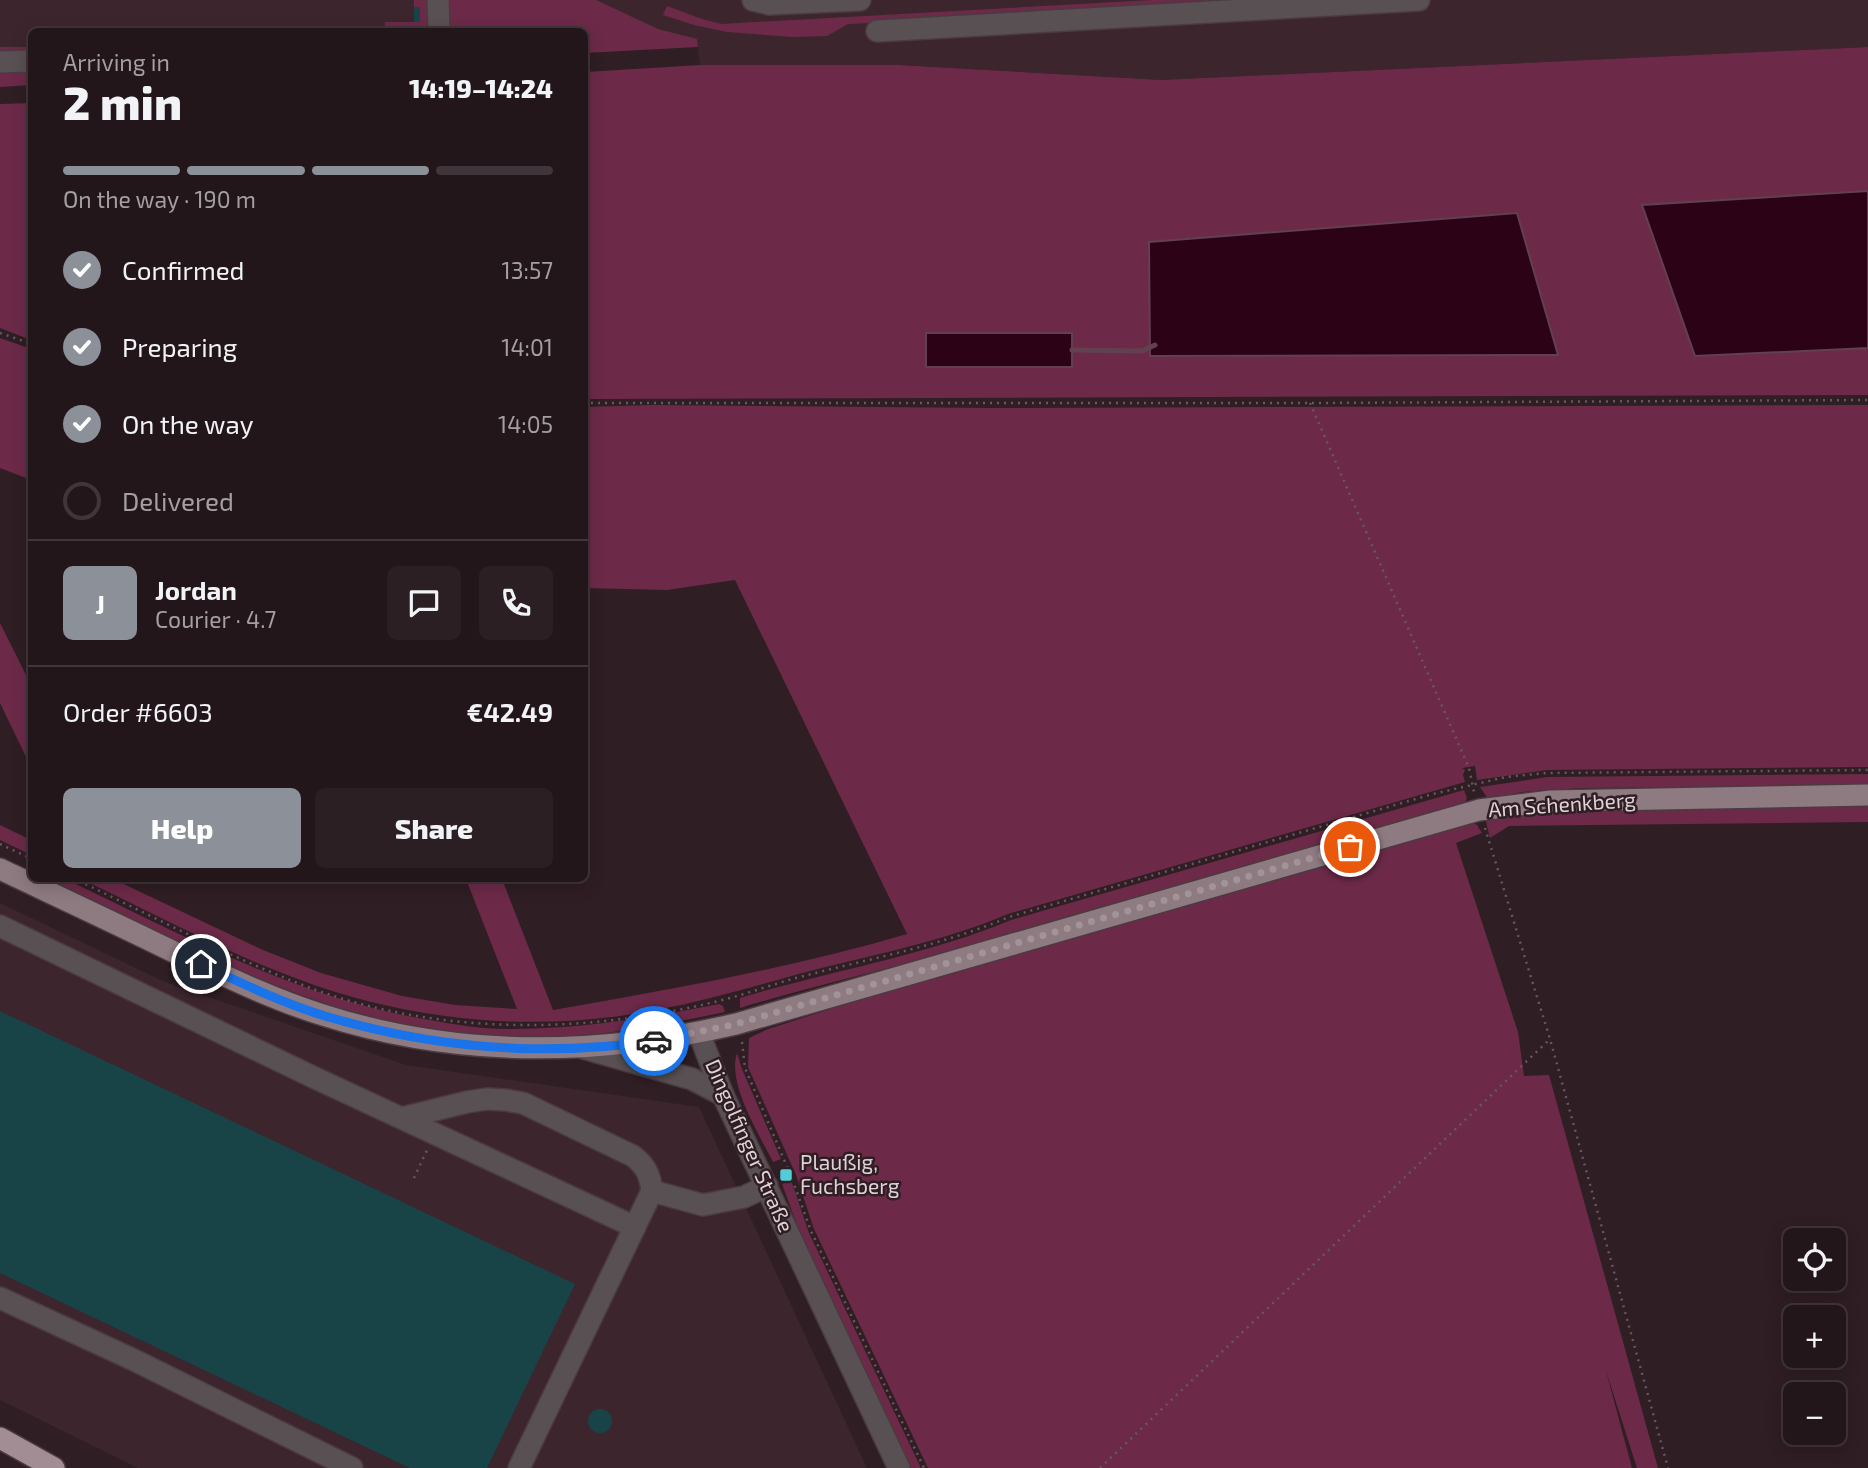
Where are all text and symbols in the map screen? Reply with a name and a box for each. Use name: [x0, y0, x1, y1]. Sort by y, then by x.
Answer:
text: Arriving in: [63, 48, 170, 76]
text: 14:19–14:24: [409, 72, 553, 103]
text: 2 min: [63, 74, 182, 129]
text: On the way · 190 m: [63, 185, 256, 213]
icon: check: [63, 251, 101, 289]
text: Confirmed: [122, 254, 245, 285]
text: 13:57: [502, 256, 553, 284]
icon: check: [63, 328, 101, 366]
text: Preparing: [122, 331, 237, 362]
text: 14:01: [501, 333, 553, 361]
icon: check: [63, 405, 101, 443]
text: On the way: [122, 408, 253, 439]
text: 14:05: [498, 410, 553, 438]
text: Delivered: [122, 485, 234, 516]
button: chat: [387, 566, 461, 640]
button: phone: [479, 566, 553, 640]
text: Jordan: [155, 574, 237, 605]
text: J: [95, 588, 105, 619]
text: Courier · 4.7: [155, 605, 276, 633]
text: Order #6603: [63, 696, 213, 727]
text: €42.49: [467, 696, 553, 727]
street label: Am Schenkberg: [1487, 786, 1637, 821]
button: Help: [63, 788, 301, 868]
button: Share: [315, 788, 553, 868]
pin: [1320, 817, 1380, 877]
icon: bag: [1331, 828, 1369, 866]
pin: [171, 934, 231, 994]
icon: home: [182, 945, 220, 983]
courier: [619, 1006, 689, 1076]
icon: car: [635, 1022, 673, 1060]
street label: Dingolfinger Straße: [701, 1055, 800, 1236]
place label: Plaußig, Fuchsberg: [800, 1149, 900, 1198]
marker: Plaußig, Fuchsberg: [778, 1167, 794, 1183]
map controls: [1783, 1228, 1846, 1445]
button: locate: [1783, 1228, 1846, 1291]
button: +: [1783, 1305, 1846, 1368]
button: −: [1783, 1382, 1846, 1445]

